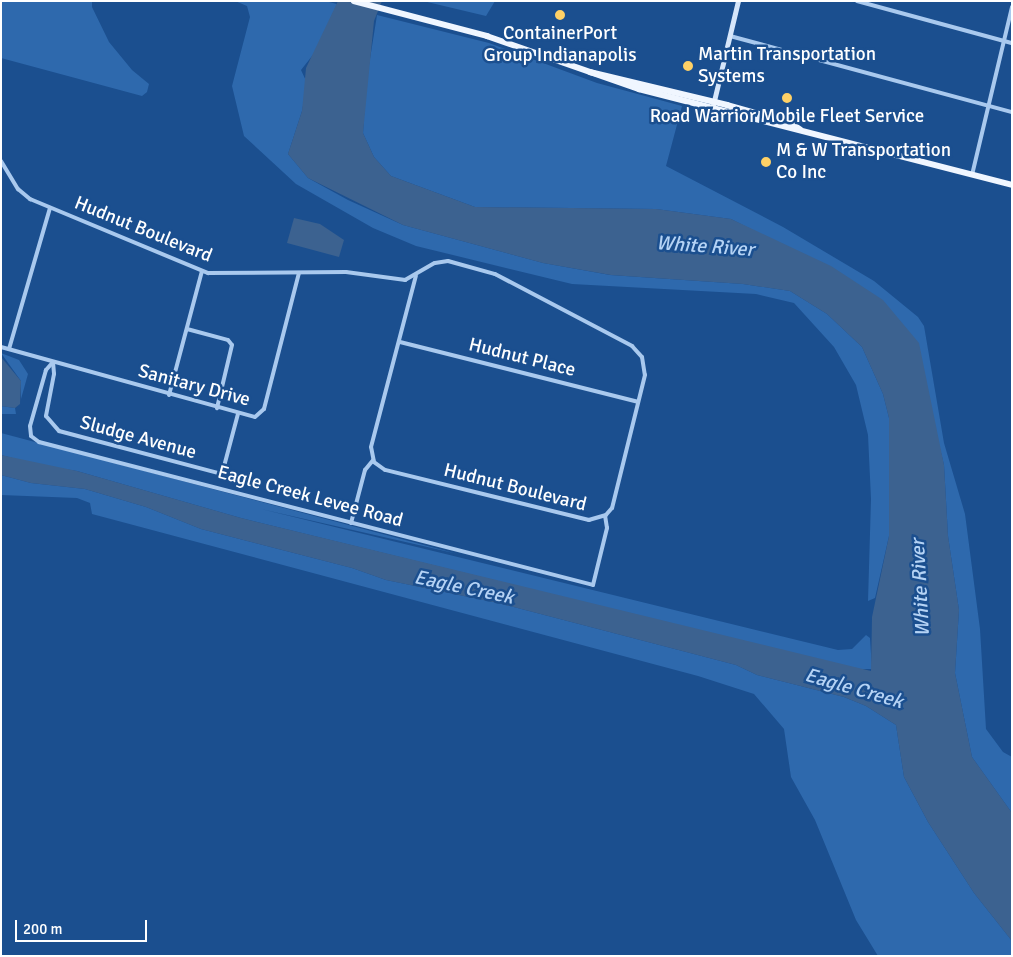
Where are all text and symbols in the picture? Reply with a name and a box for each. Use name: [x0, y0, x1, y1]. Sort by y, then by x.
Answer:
marker: ContainerPort Group Indianapolis: [554, 9, 566, 21]
place label: ContainerPort Group Indianapolis: [484, 23, 636, 67]
place label: Martin Transportation Systems: [698, 44, 876, 88]
marker: Martin Transportation Systems: [682, 60, 694, 72]
marker: Road Warrior Mobile Fleet Service: [781, 92, 793, 104]
place label: Road Warrior Mobile Fleet Service: [650, 106, 924, 128]
place label: M & W Transportation Co Inc: [776, 140, 951, 184]
marker: M & W Transportation Co Inc: [760, 156, 772, 168]
street label: Hudnut Boulevard: [71, 192, 215, 268]
water label: White River: [655, 231, 755, 261]
street label: Hudnut Place: [466, 334, 578, 382]
street label: Sanitary Drive: [136, 360, 252, 412]
street label: Sludge Avenue: [77, 412, 199, 464]
street label: Hudnut Boulevard: [441, 459, 589, 517]
street label: Eagle Creek Levee Road: [215, 461, 405, 533]
water label: White River: [905, 539, 935, 637]
water label: Eagle Creek: [412, 565, 516, 609]
water label: Eagle Creek: [802, 663, 906, 713]
scale bar: [18, 910, 150, 942]
text: 200 m: [23, 920, 63, 938]

